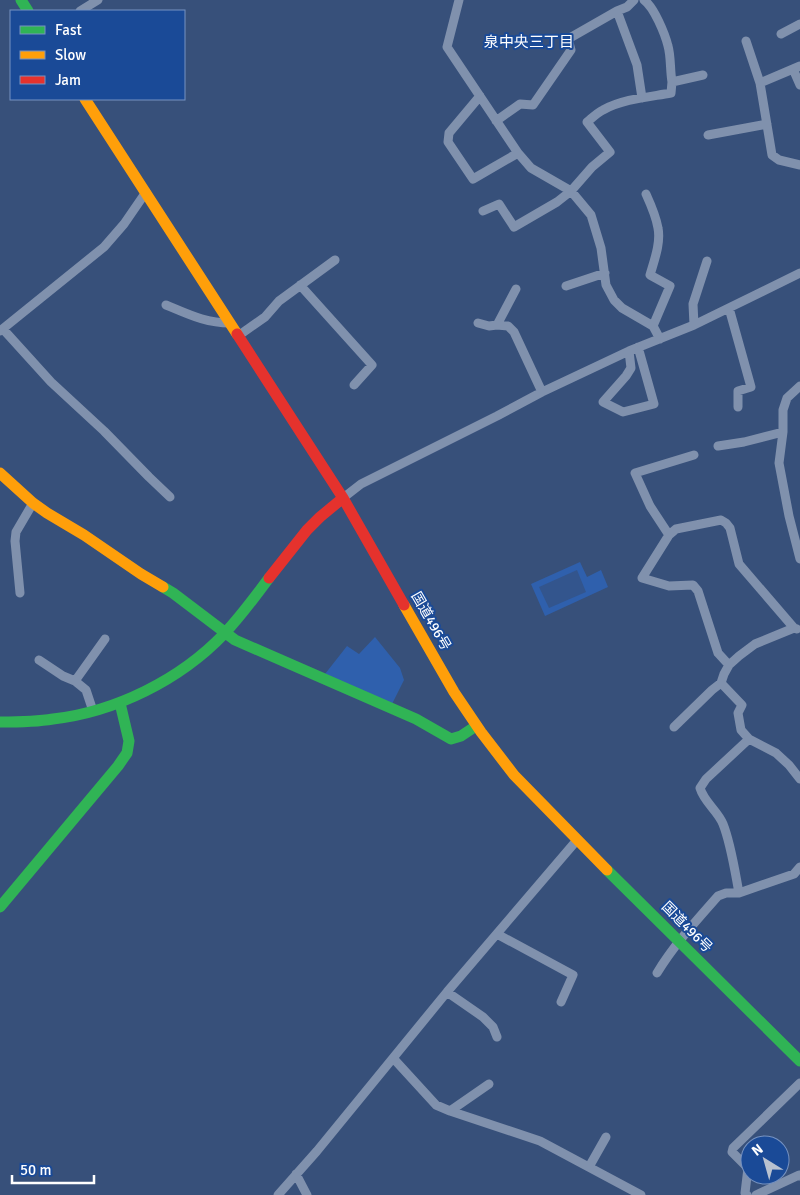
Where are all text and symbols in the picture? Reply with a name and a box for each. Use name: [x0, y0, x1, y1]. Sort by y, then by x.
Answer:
legend: [10, 10, 185, 100]
text: Fast: [55, 21, 82, 39]
district label: 泉中央三丁目: [484, 33, 574, 51]
text: Slow: [55, 46, 86, 64]
text: Jam: [55, 71, 81, 89]
street label: 国道496号: [407, 589, 455, 653]
street label: 国道496号: [658, 898, 716, 956]
north arrow: [740, 1135, 790, 1185]
text: N: [748, 1140, 766, 1160]
scale bar: [12, 1152, 95, 1184]
text: 50 m: [20, 1161, 51, 1179]

